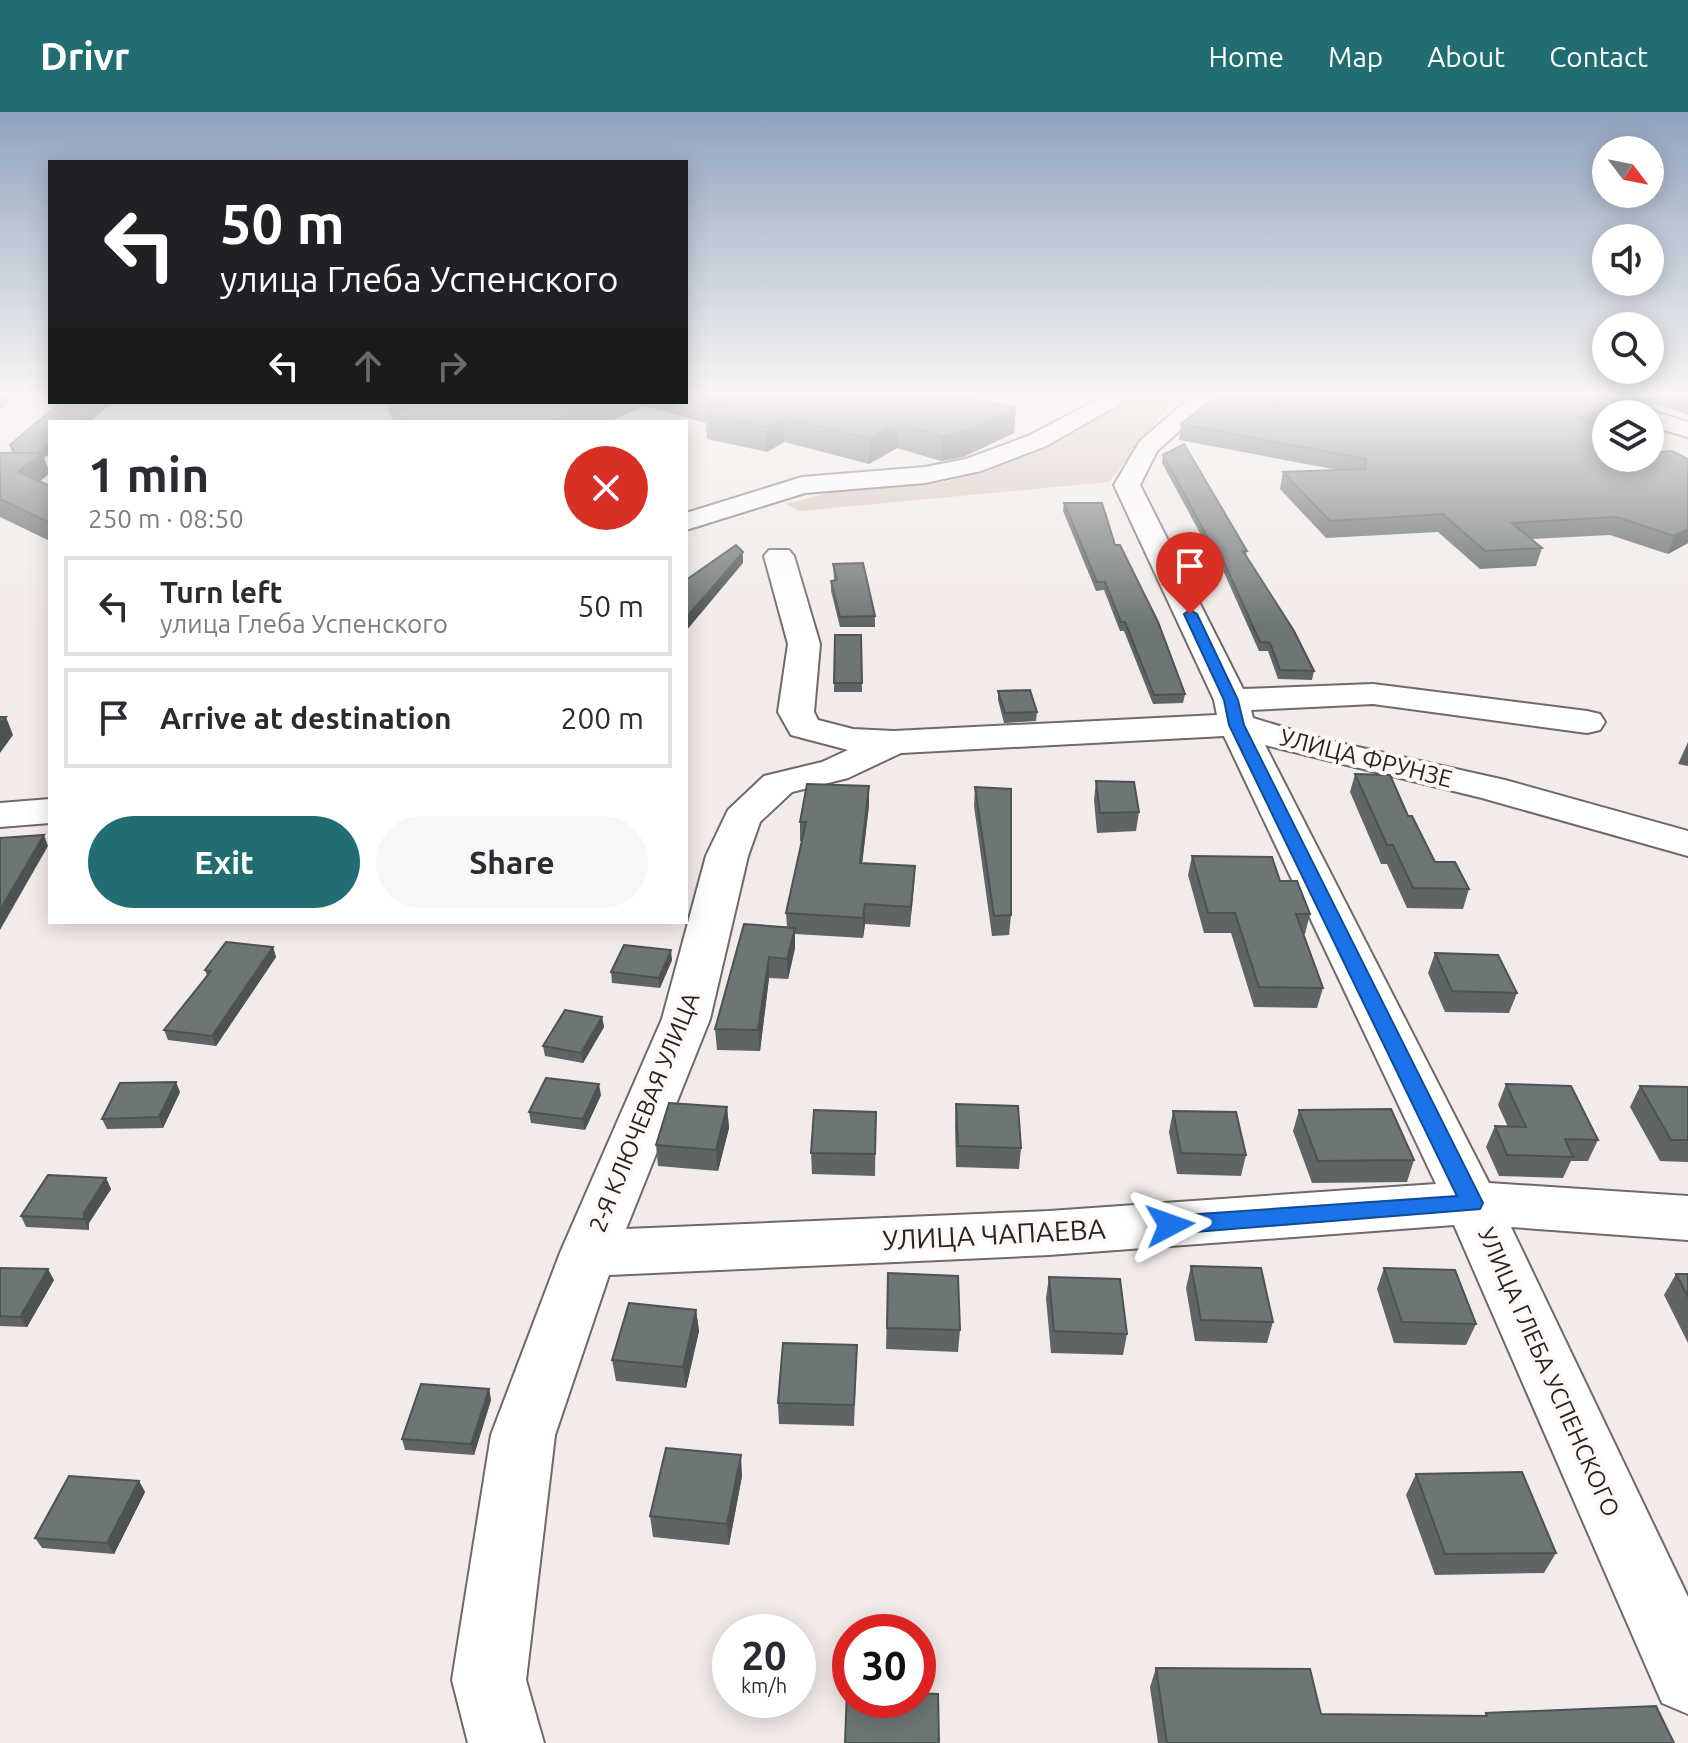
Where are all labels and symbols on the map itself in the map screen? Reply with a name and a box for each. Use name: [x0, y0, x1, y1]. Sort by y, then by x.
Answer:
north arrow: [1592, 136, 1664, 208]
pin: [1156, 532, 1224, 614]
street label: УЛИЦА ФРУНЗЕ: [1277, 724, 1455, 792]
street label: 2-Я КЛЮЧЕВАЯ УЛИЦА: [584, 988, 705, 1236]
position arrow: [1128, 1183, 1212, 1267]
street label: УЛИЦА ЧАПАЕВА: [882, 1213, 1106, 1255]
street label: УЛИЦА ГЛЕБА УСПЕНСКОГО: [1473, 1223, 1625, 1521]
speed limit sign: 30: [832, 1614, 936, 1718]

